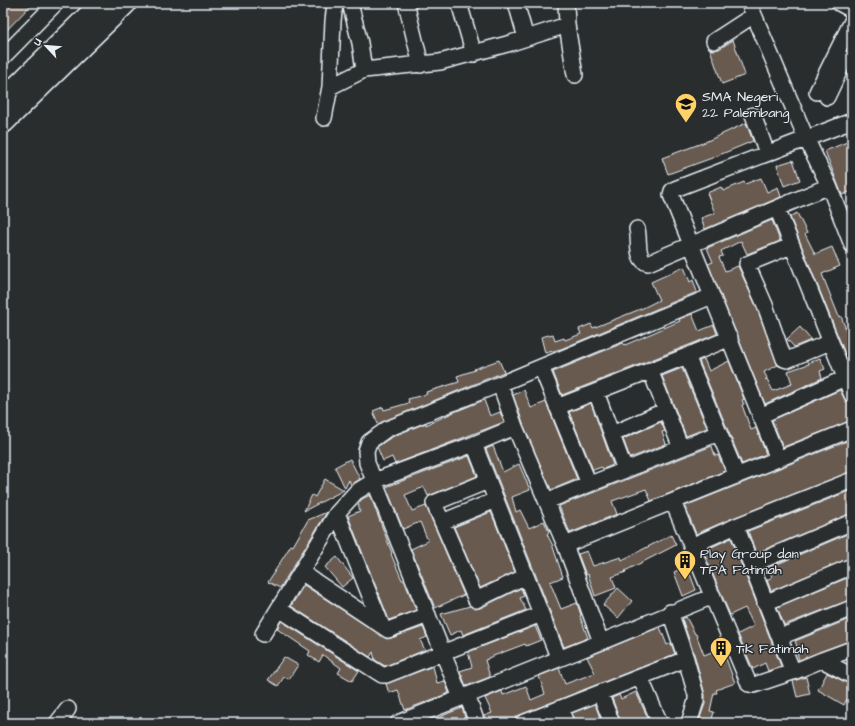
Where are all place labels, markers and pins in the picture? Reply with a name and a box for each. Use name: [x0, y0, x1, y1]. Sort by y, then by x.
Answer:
place label: SMA Negeri 22 Palembang: [702, 87, 790, 123]
school or university icon: SMA Negeri 22 Palembang: [673, 91, 699, 124]
place label: Play Group dan TPA Fatimah: [700, 544, 799, 580]
building icon: Play Group dan TPA Fatimah: [672, 548, 698, 581]
building icon: TK Fatimah: [708, 635, 734, 668]
place label: TK Fatimah: [736, 639, 808, 659]

